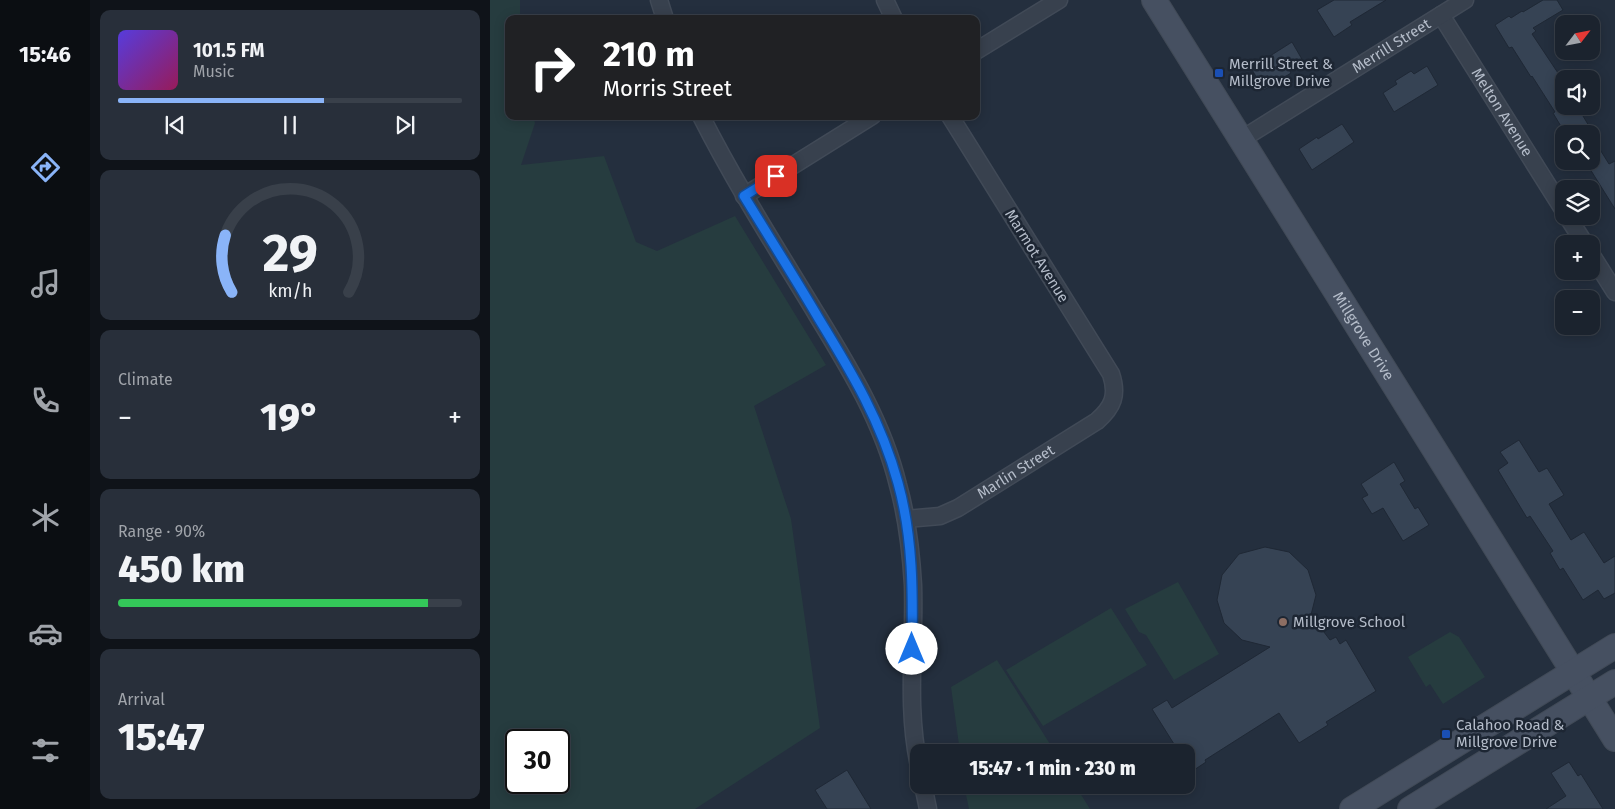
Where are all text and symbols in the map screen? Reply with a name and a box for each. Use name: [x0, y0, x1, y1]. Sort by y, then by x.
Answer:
street label: Merrill Street: [1349, 14, 1434, 77]
north arrow: [1555, 15, 1600, 60]
map controls: [1555, 15, 1600, 335]
text: 210 m: [603, 33, 695, 75]
icon: right: [520, 35, 585, 100]
text: 101.5 FM: [193, 39, 264, 62]
text: 15:46: [19, 41, 71, 68]
place label: Merrill Street & Millgrove Drive: [1229, 55, 1333, 90]
text: Music: [193, 62, 234, 81]
street label: Melton Avenue: [1468, 65, 1537, 160]
marker: Merrill Street & Millgrove Drive: [1213, 67, 1225, 79]
button: sound: [1555, 70, 1600, 115]
text: Morris Street: [603, 75, 732, 102]
icon: previous: [161, 111, 189, 139]
icon: pause: [276, 111, 304, 139]
icon: next: [391, 111, 419, 139]
button: search: [1555, 125, 1600, 170]
icon: directions: [28, 150, 63, 185]
pin: [755, 155, 797, 197]
icon: arrive: [762, 162, 790, 190]
button: layers: [1555, 180, 1600, 225]
street label: Marmot Avenue: [1001, 206, 1073, 306]
text: 29: [262, 222, 318, 285]
button: +: [1555, 235, 1600, 280]
icon: music: [28, 266, 63, 301]
text: km/h: [268, 280, 312, 302]
street label: Millgrove Drive: [1329, 288, 1398, 384]
button: −: [1555, 290, 1600, 335]
text: Climate: [118, 370, 173, 389]
icon: phone: [28, 383, 63, 418]
text: 19°: [260, 394, 320, 440]
text: −: [118, 401, 132, 434]
text: +: [448, 401, 462, 434]
street label: Marlin Street: [974, 441, 1058, 503]
icon: climate: [28, 500, 63, 535]
text: Range · 90%: [118, 522, 205, 541]
text: 450 km: [118, 546, 245, 592]
place label: Millgrove School: [1293, 613, 1406, 631]
icon: car: [28, 616, 63, 651]
marker: Millgrove School: [1277, 616, 1289, 628]
position arrow: [885, 622, 937, 674]
text: Arrival: [118, 690, 165, 709]
text: 15:47: [118, 714, 204, 760]
place label: Calahoo Road & Millgrove Drive: [1456, 716, 1565, 751]
marker: Calahoo Road & Millgrove Drive: [1440, 728, 1452, 740]
speed limit sign: 30: [505, 729, 570, 794]
icon: filters: [28, 733, 63, 768]
text: 15:47 · 1 min · 230 m: [969, 757, 1136, 780]

